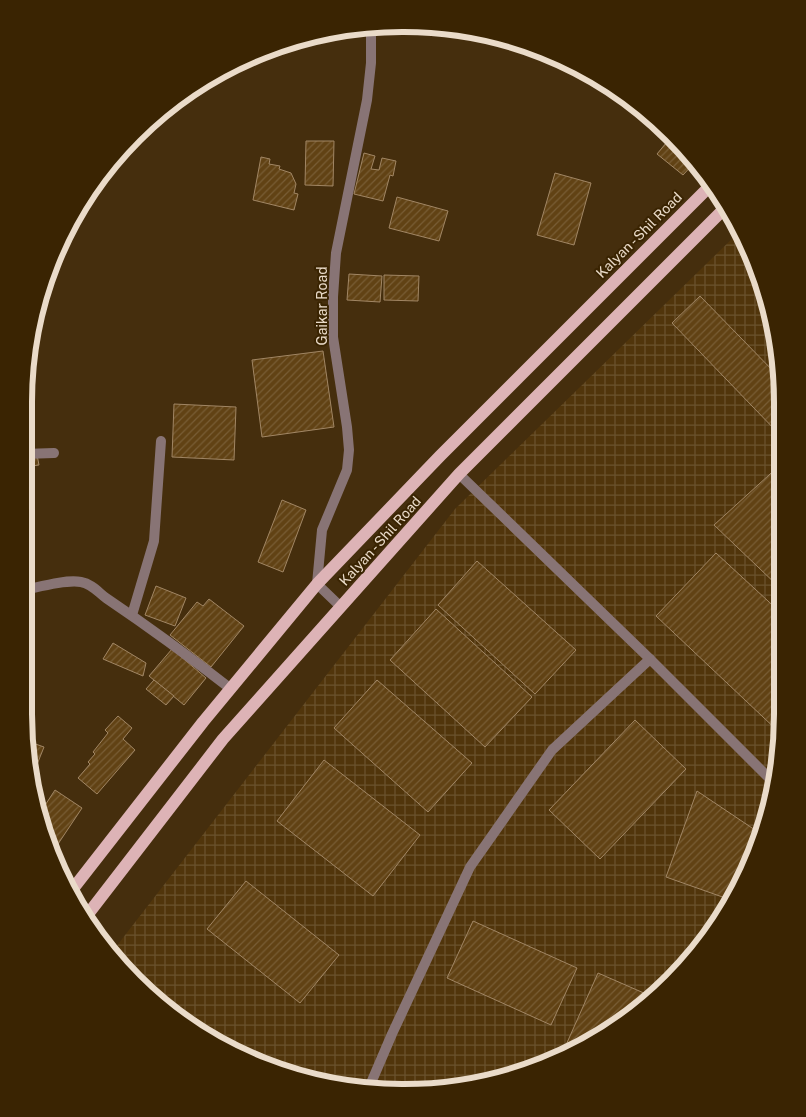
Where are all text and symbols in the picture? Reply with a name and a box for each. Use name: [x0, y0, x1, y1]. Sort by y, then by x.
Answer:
street label: Kalyan - Shil Road: [593, 189, 685, 281]
street label: Gaikar Road: [314, 266, 330, 346]
street label: Kalyan - Shil Road: [336, 493, 424, 589]

